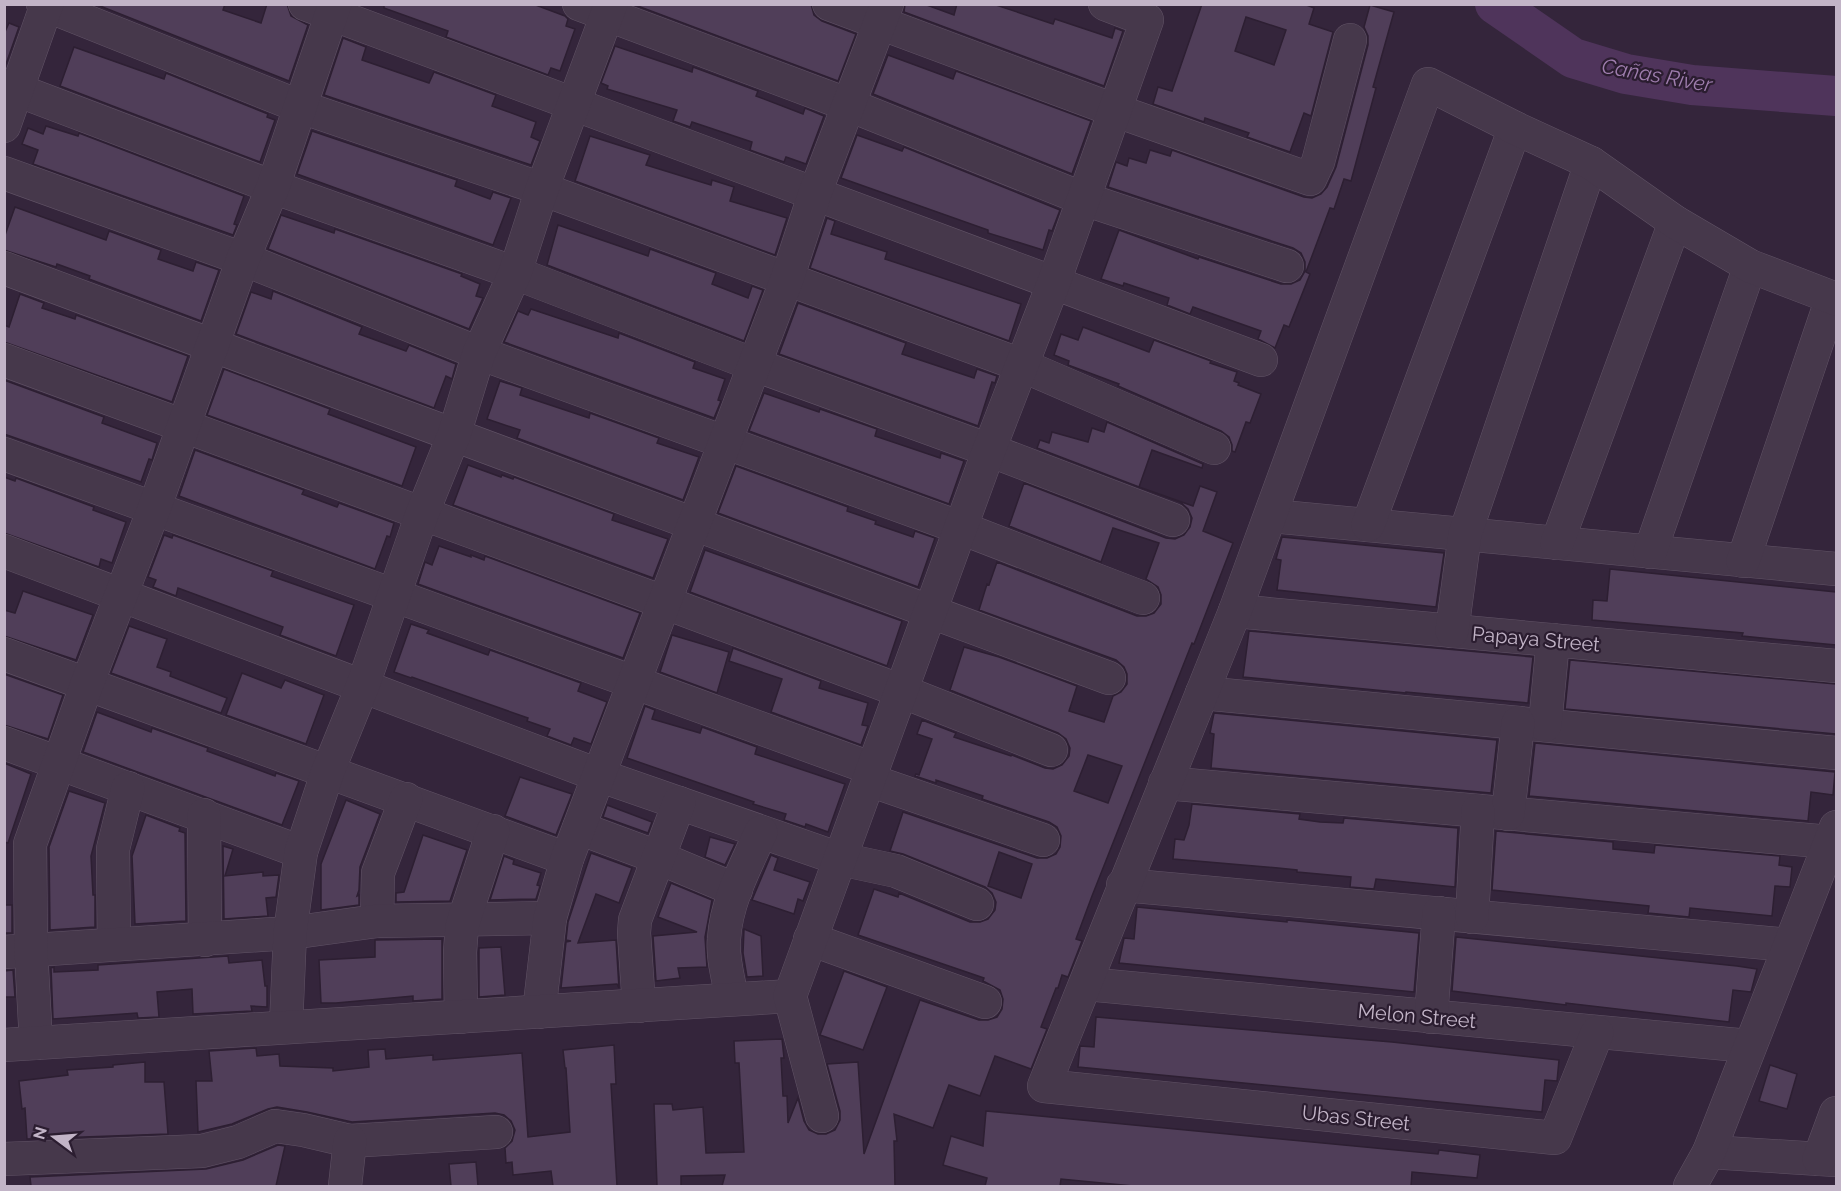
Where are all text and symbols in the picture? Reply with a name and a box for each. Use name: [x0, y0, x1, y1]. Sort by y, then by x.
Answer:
water label: Cañas River: [1600, 53, 1715, 97]
street label: Papaya Street: [1471, 621, 1601, 657]
street label: Melon Street: [1357, 999, 1477, 1033]
street label: Ubas Street: [1301, 1100, 1411, 1136]
north arrow: [24, 1107, 84, 1167]
text: N: [29, 1125, 51, 1141]

